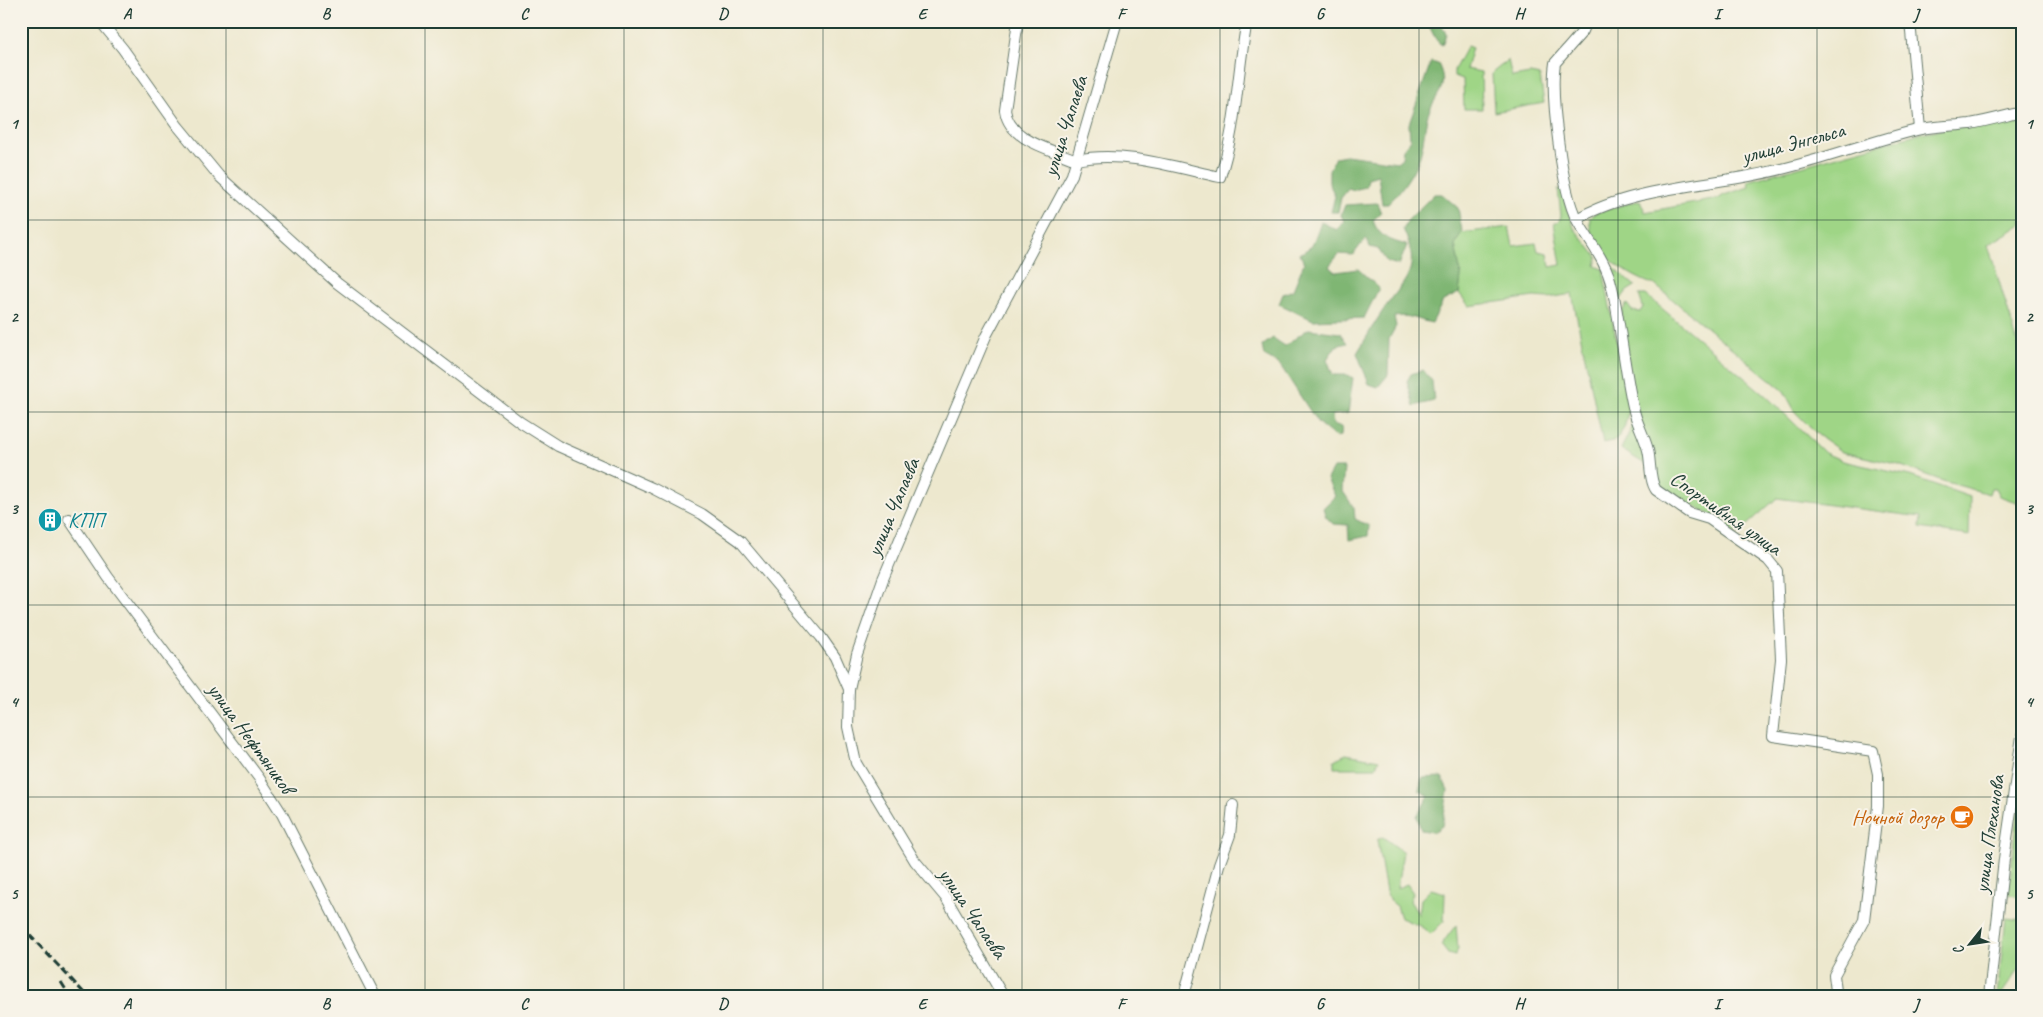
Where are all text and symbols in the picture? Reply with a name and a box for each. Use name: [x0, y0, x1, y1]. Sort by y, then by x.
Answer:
text: A: [123, 4, 133, 24]
text: B: [322, 4, 332, 24]
text: C: [520, 4, 530, 24]
text: D: [718, 4, 729, 24]
text: E: [918, 4, 929, 24]
text: F: [1117, 4, 1128, 24]
text: G: [1316, 4, 1326, 24]
text: H: [1514, 4, 1526, 24]
text: I: [1714, 4, 1724, 24]
text: J: [1912, 4, 1921, 24]
street label: улица Чапаева: [1036, 71, 1094, 181]
text: 1: [10, 114, 19, 134]
text: 1: [2025, 114, 2034, 134]
street label: улица Энгельса: [1737, 116, 1849, 170]
text: 2: [10, 307, 19, 327]
text: 2: [2025, 307, 2034, 327]
street label: улица Чапаева: [860, 452, 926, 562]
street label: Спортивная улица: [1665, 465, 1788, 562]
text: 3: [10, 499, 19, 519]
text: 3: [2025, 499, 2034, 519]
building icon: КПП: [37, 507, 63, 533]
place label: КПП: [68, 507, 108, 533]
street label: улица Нефтяников: [201, 676, 303, 802]
text: 4: [10, 692, 19, 712]
text: 4: [2025, 692, 2034, 712]
street label: улица Плеханова: [1968, 772, 2010, 897]
place label: Ночной дозор: [1852, 804, 1946, 830]
cafe icon: Ночной дозор: [1949, 804, 1975, 830]
street label: улица Чапаева: [932, 861, 1014, 965]
text: 5: [11, 884, 20, 904]
text: 5: [2026, 884, 2035, 904]
north arrow: [1946, 920, 1996, 970]
text: С: [1949, 941, 1968, 957]
text: A: [123, 994, 133, 1014]
text: B: [322, 994, 332, 1014]
text: C: [520, 994, 530, 1014]
text: D: [718, 994, 729, 1014]
text: E: [918, 994, 929, 1014]
text: F: [1117, 994, 1128, 1014]
text: G: [1316, 994, 1326, 1014]
text: H: [1514, 994, 1526, 1014]
text: I: [1714, 994, 1724, 1014]
text: J: [1912, 994, 1921, 1014]

